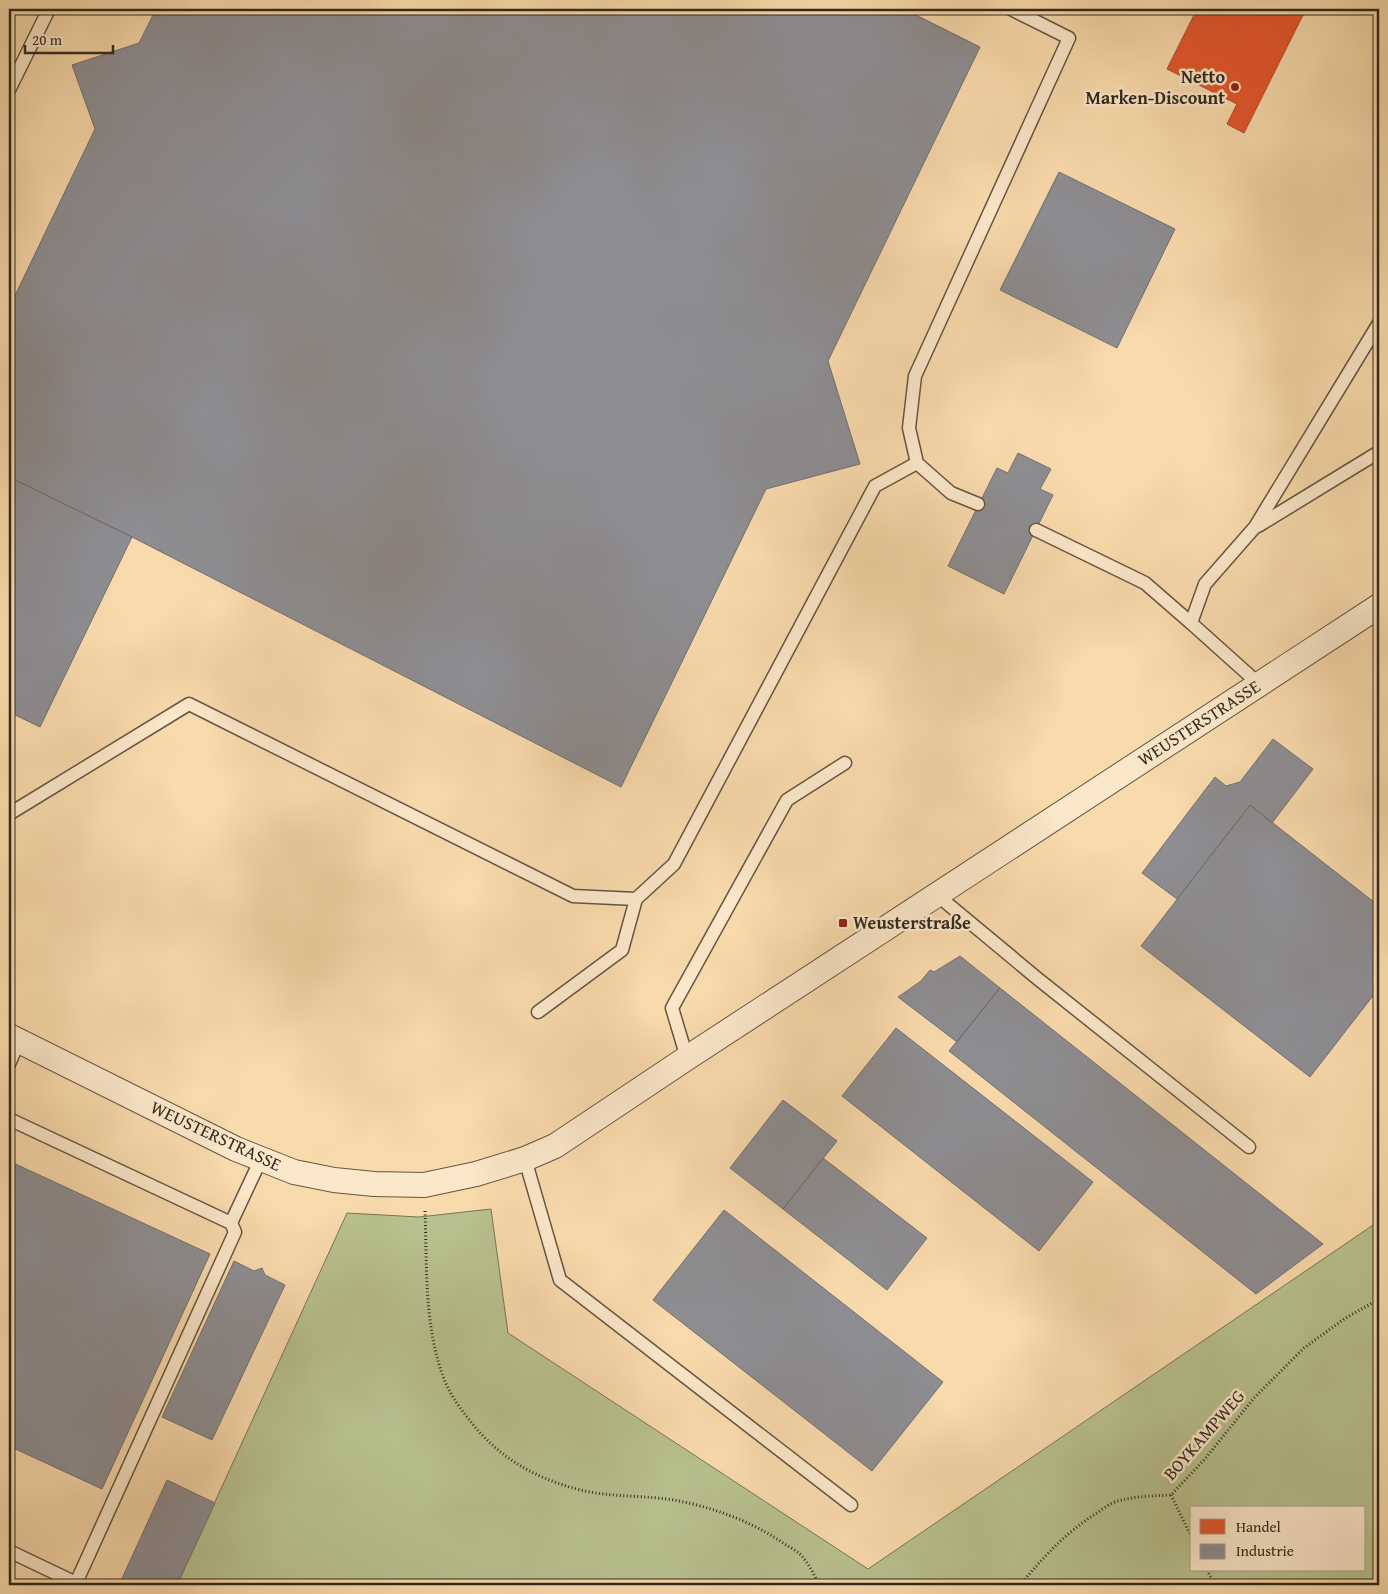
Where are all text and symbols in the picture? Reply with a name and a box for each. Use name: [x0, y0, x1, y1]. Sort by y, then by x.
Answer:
scale bar: [25, 22, 112, 54]
text: 20 m: [32, 29, 63, 50]
place label: Netto Marken-Discount: [1085, 63, 1225, 111]
marker: Netto Marken-Discount: [1229, 81, 1241, 93]
street label: WEUSTERSTRASSE: [1132, 673, 1265, 772]
place label: Weusterstraße: [853, 909, 971, 936]
marker: Weusterstraße: [837, 917, 849, 929]
street label: WEUSTERSTRASSE: [146, 1093, 286, 1178]
street label: BOYKAMPWEG: [1157, 1383, 1251, 1486]
legend: [1190, 1506, 1366, 1572]
text: Handel: [1236, 1516, 1281, 1537]
text: Industrie: [1236, 1540, 1294, 1561]

